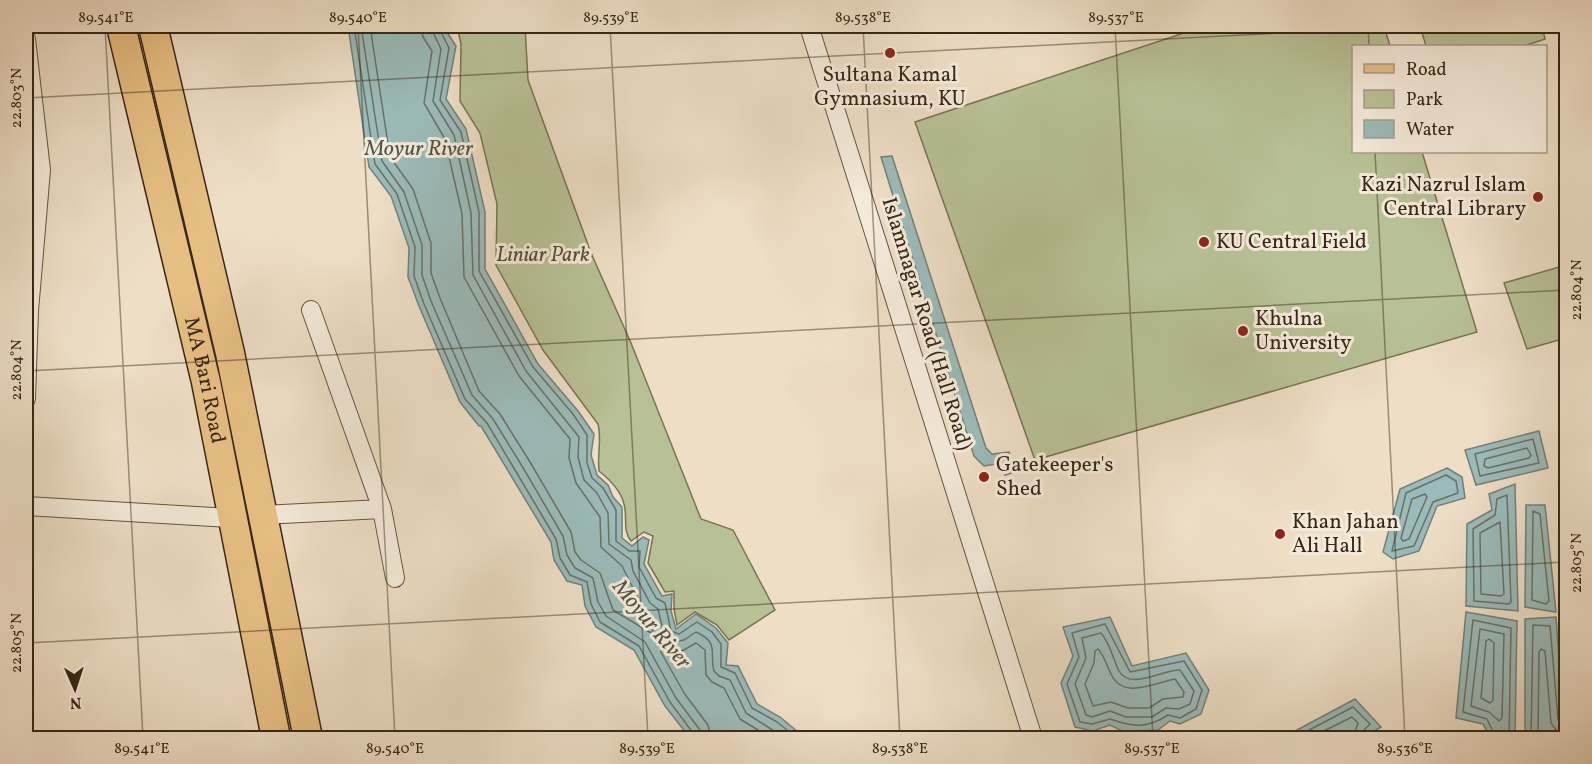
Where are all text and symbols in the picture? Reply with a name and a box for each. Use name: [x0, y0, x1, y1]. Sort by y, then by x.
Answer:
text: 89.541°E: [78, 8, 134, 29]
text: 89.540°E: [329, 8, 387, 29]
text: 89.539°E: [583, 8, 639, 29]
text: 89.538°E: [835, 8, 891, 29]
text: 89.537°E: [1088, 8, 1144, 29]
legend: [1352, 45, 1547, 153]
marker: Sultana Kamal Gymnasium, KU: [883, 46, 897, 60]
text: Road: [1406, 58, 1447, 83]
place label: Sultana Kamal Gymnasium, KU: [814, 61, 966, 114]
text: 22.803°N: [7, 68, 28, 128]
text: Park: [1406, 88, 1443, 113]
text: Water: [1406, 118, 1454, 143]
water label: Moyur River: [364, 134, 474, 165]
place label: Kazi Nazrul Islam Central Library: [1361, 171, 1527, 224]
marker: Kazi Nazrul Islam Central Library: [1531, 190, 1545, 204]
street label: Islamnagar Road (Hall Road): [874, 194, 978, 454]
place label: KU Central Field: [1216, 228, 1367, 257]
marker: KU Central Field: [1197, 235, 1211, 249]
park label: Liniar Park: [496, 241, 590, 270]
text: 22.804°N: [1567, 259, 1588, 321]
place label: Khulna University: [1255, 305, 1352, 358]
street label: MA Bari Road: [176, 314, 232, 446]
marker: Khulna University: [1236, 324, 1250, 338]
text: 22.804°N: [7, 339, 28, 401]
place label: Gatekeeper's Shed: [996, 451, 1114, 504]
marker: Gatekeeper's Shed: [977, 470, 991, 484]
place label: Khan Jahan Ali Hall: [1292, 508, 1399, 561]
marker: Khan Jahan Ali Hall: [1273, 527, 1287, 541]
text: 22.805°N: [1567, 533, 1588, 593]
water label: Moyur River: [604, 573, 698, 677]
text: 22.805°N: [7, 613, 28, 673]
north arrow: [45, 659, 105, 719]
text: N: [69, 691, 82, 713]
text: 89.541°E: [114, 739, 170, 760]
text: 89.540°E: [366, 739, 424, 760]
text: 89.539°E: [619, 739, 675, 760]
text: 89.538°E: [872, 739, 928, 760]
text: 89.537°E: [1124, 739, 1180, 760]
text: 89.536°E: [1377, 739, 1433, 760]

